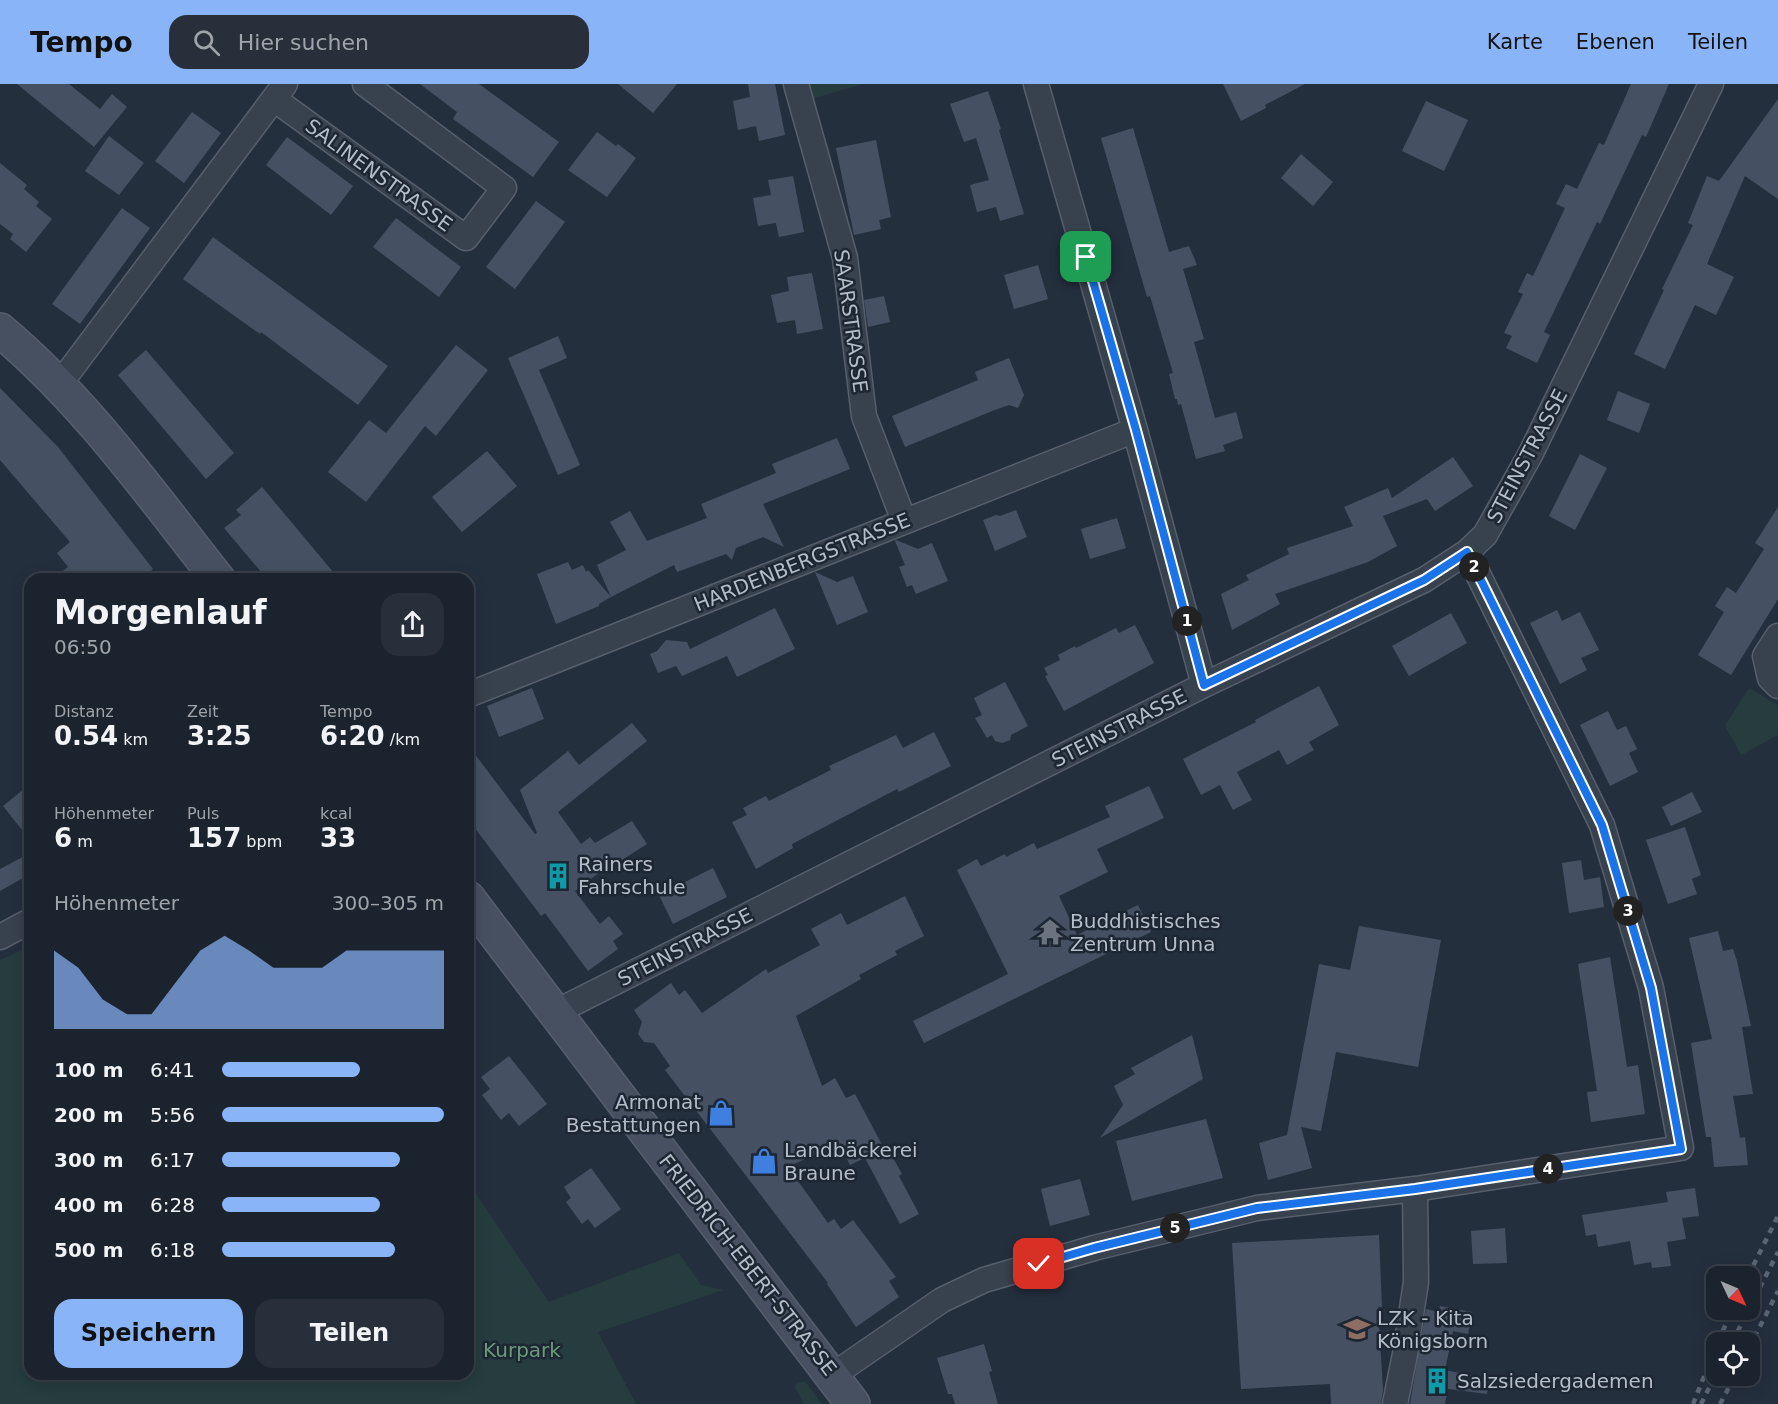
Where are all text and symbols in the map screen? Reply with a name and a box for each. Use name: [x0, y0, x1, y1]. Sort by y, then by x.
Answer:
search box: [169, 15, 589, 69]
text: Tempo: [30, 26, 133, 59]
icon: search: [190, 26, 223, 59]
text: Hier suchen: [238, 30, 369, 55]
text: Karte: [1487, 30, 1543, 54]
text: Ebenen: [1576, 30, 1655, 54]
text: Teilen: [1688, 30, 1748, 54]
street label: SALINENSTRASSE: [301, 114, 457, 236]
pin: [1060, 231, 1111, 282]
icon: arrive: [1069, 240, 1102, 273]
street label: SAARSTRASSE: [829, 248, 873, 394]
street label: STEINSTRASSE: [1482, 385, 1572, 527]
street label: HARDENBERGSTRASSE: [690, 508, 914, 616]
pin: 2: [1459, 552, 1489, 582]
text: 2: [1468, 557, 1480, 576]
text: Morgenlauf: [54, 593, 267, 632]
button: share: [381, 593, 444, 656]
pin: 1: [1172, 606, 1202, 636]
text: 1: [1181, 611, 1193, 630]
text: 06:50: [54, 635, 112, 659]
street label: STEINSTRASSE: [1048, 684, 1190, 772]
text: Distanz: [54, 702, 114, 721]
text: Zeit: [187, 702, 219, 721]
text: Tempo: [320, 702, 372, 721]
text: 0.54: [54, 721, 118, 751]
text: 3:25: [187, 721, 252, 751]
text: 6:20: [320, 721, 385, 751]
text: km: [118, 730, 148, 749]
text: /km: [385, 730, 420, 749]
text: Höhenmeter: [54, 804, 154, 823]
text: Puls: [187, 804, 219, 823]
text: kcal: [320, 804, 352, 823]
text: 6: [54, 823, 72, 853]
text: 157: [187, 823, 241, 853]
text: 33: [320, 823, 356, 853]
text: m: [72, 832, 93, 851]
text: bpm: [241, 832, 282, 851]
place label: Rainers Fahrschule: [578, 852, 685, 899]
building icon: Rainers Fahrschule: [543, 861, 573, 891]
text: Höhenmeter: [54, 891, 179, 915]
text: 300–305 m: [332, 891, 444, 915]
pin: 3: [1613, 896, 1643, 926]
text: 3: [1622, 901, 1634, 920]
street label: STEINSTRASSE: [614, 903, 756, 991]
place label: Buddhistisches Zentrum Unna: [1070, 909, 1221, 956]
temple icon: Buddhistisches Zentrum Unna: [1035, 917, 1065, 947]
text: 100 m: [54, 1058, 124, 1082]
text: 6:41: [150, 1058, 195, 1082]
place label: Armonat Bestattungen: [566, 1090, 701, 1137]
shop icon: Armonat Bestattungen: [706, 1098, 736, 1128]
text: 200 m: [54, 1103, 124, 1127]
text: 5:56: [150, 1103, 195, 1127]
place label: Landbäckerei Braune: [784, 1138, 918, 1185]
shop icon: Landbäckerei Braune: [749, 1146, 779, 1176]
text: 300 m: [54, 1148, 124, 1172]
text: 6:17: [150, 1148, 195, 1172]
street label: FRIEDRICH-EBERT-STRASSE: [654, 1150, 842, 1380]
pin: 4: [1533, 1154, 1563, 1184]
text: 4: [1542, 1159, 1554, 1178]
text: 400 m: [54, 1193, 124, 1217]
text: 6:28: [150, 1193, 195, 1217]
pin: 5: [1160, 1213, 1190, 1243]
text: 5: [1169, 1218, 1181, 1237]
text: 500 m: [54, 1238, 124, 1262]
text: 6:18: [150, 1238, 195, 1262]
pin: [1013, 1238, 1064, 1289]
icon: check: [1022, 1247, 1055, 1280]
north arrow: [1706, 1266, 1760, 1320]
map controls: [1706, 1266, 1760, 1386]
button: Speichern: [54, 1299, 243, 1368]
button: Teilen: [255, 1299, 444, 1368]
place label: LZK - Kita Königsborn: [1377, 1306, 1488, 1353]
school or university icon: LZK - Kita Königsborn: [1342, 1314, 1372, 1344]
button: locate: [1706, 1332, 1760, 1386]
park label: Kurpark: [483, 1338, 561, 1362]
building icon: Salzsiedergademen: [1422, 1366, 1452, 1396]
place label: Salzsiedergademen: [1457, 1369, 1654, 1393]

